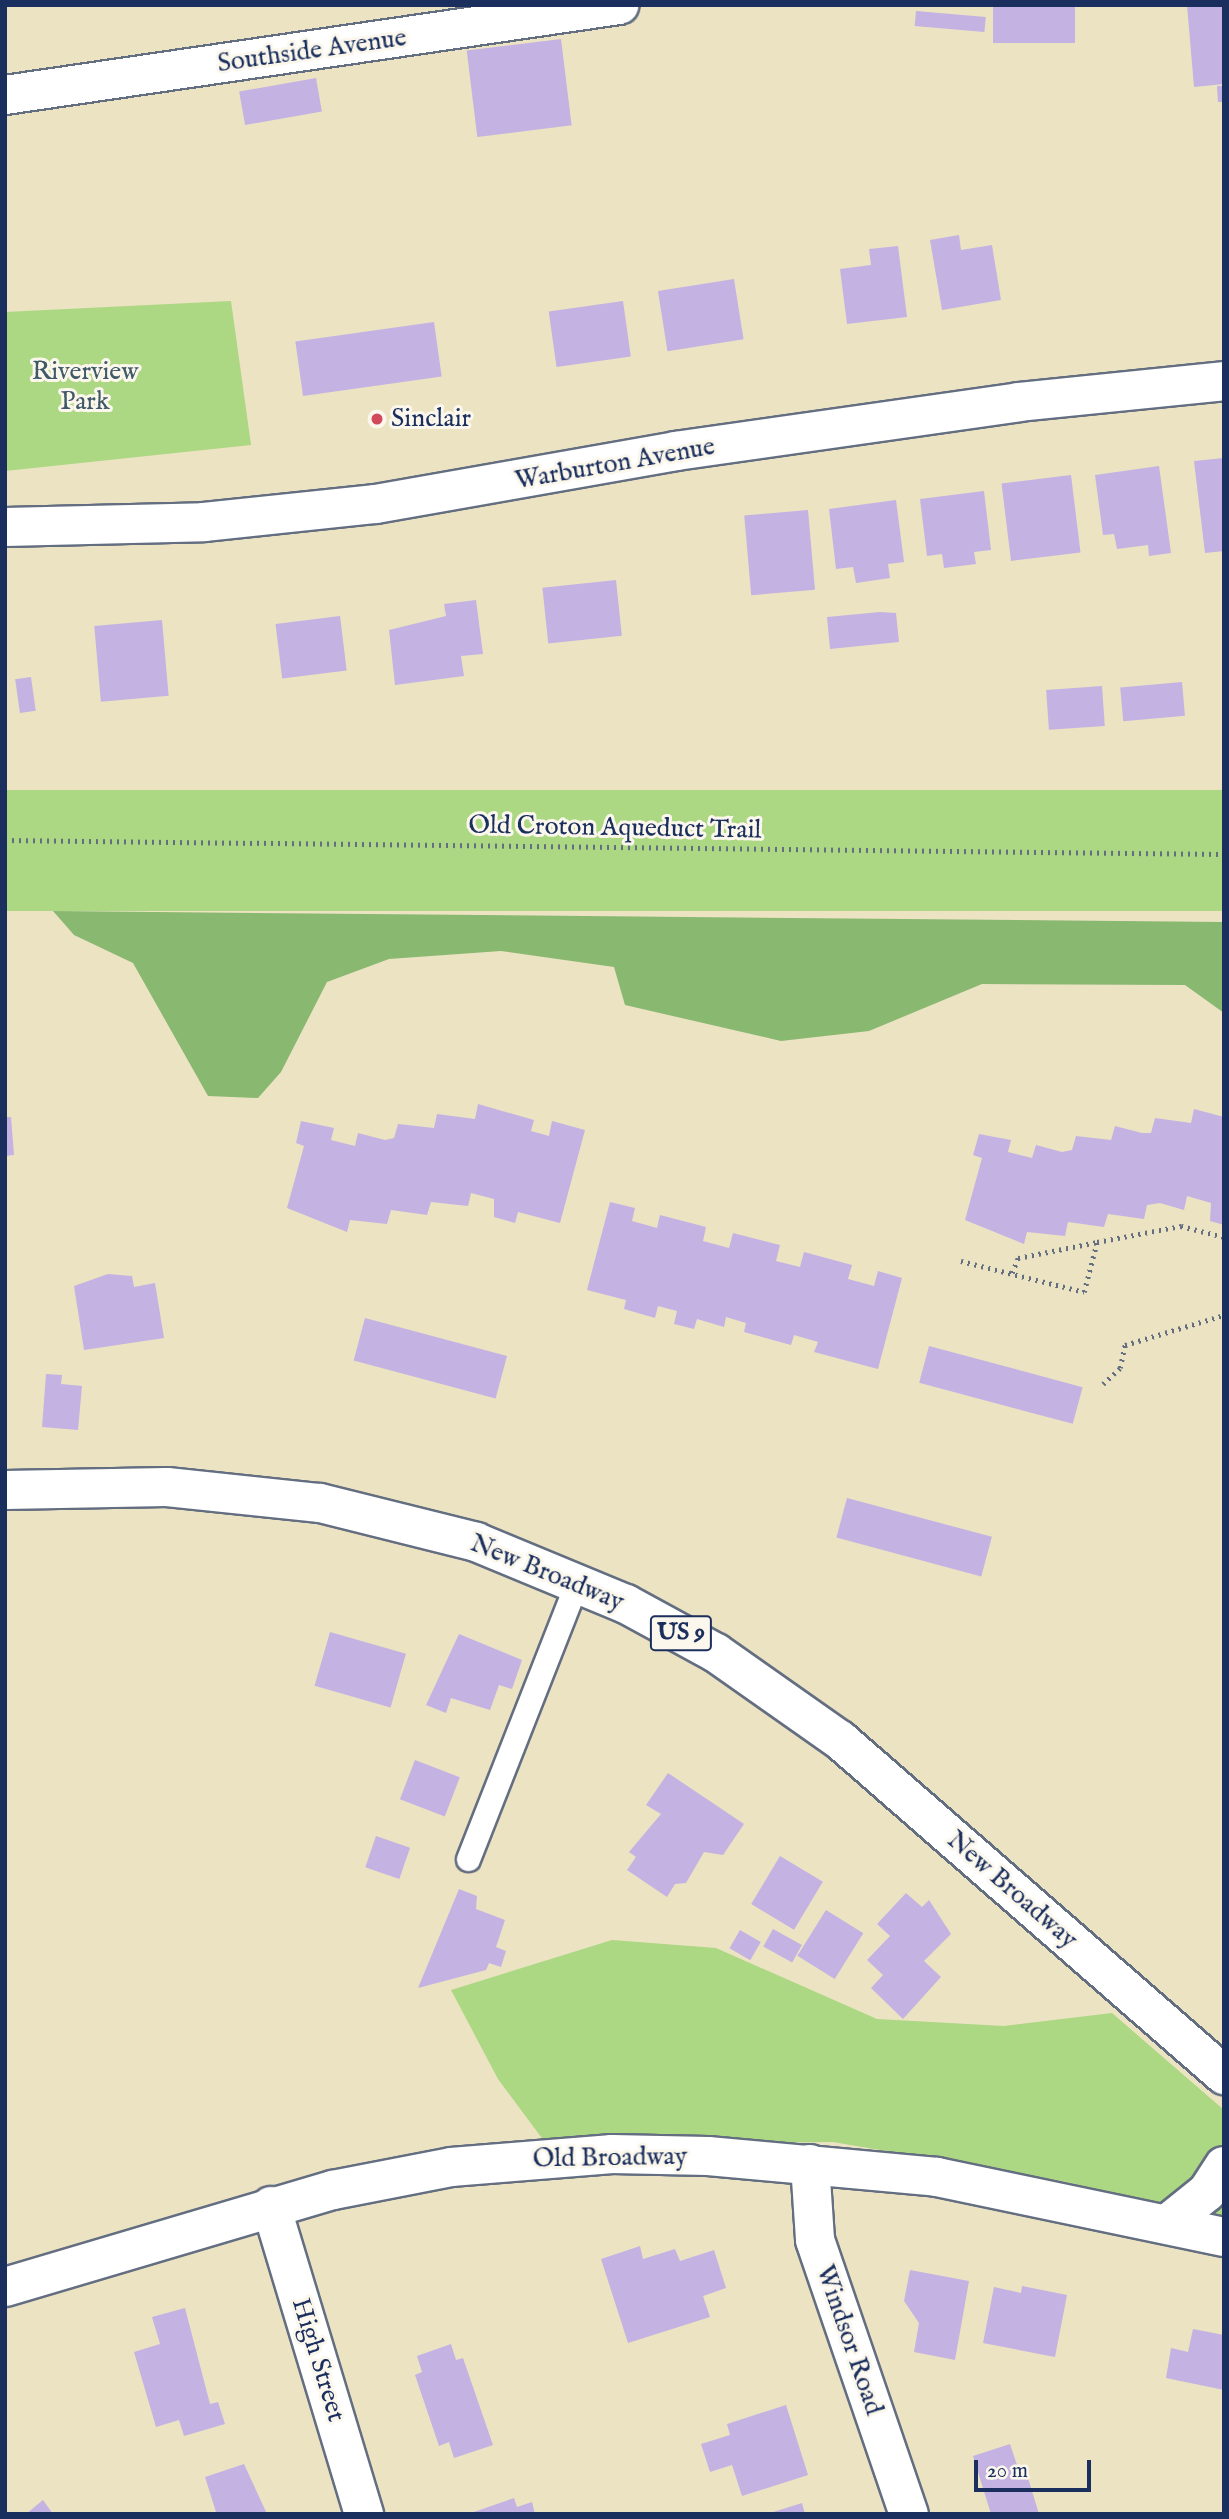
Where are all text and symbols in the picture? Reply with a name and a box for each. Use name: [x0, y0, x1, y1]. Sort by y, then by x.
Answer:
street label: Southside Avenue: [216, 22, 408, 80]
park label: Riverview Park: [32, 356, 138, 418]
place label: Sinclair: [391, 403, 471, 435]
marker: Sinclair: [369, 411, 385, 427]
street label: Warburton Avenue: [513, 431, 717, 497]
street label: Old Croton Aqueduct Trail: [468, 810, 762, 846]
street label: New Broadway: [466, 1528, 628, 1618]
road number: US 9: [650, 1612, 712, 1653]
street label: New Broadway: [940, 1825, 1084, 1955]
street label: Old Broadway: [532, 2141, 688, 2175]
street label: Windsor Road: [809, 2261, 889, 2419]
street label: High Street: [284, 2294, 352, 2426]
scale bar: [977, 2446, 1094, 2490]
text: 20 m: [987, 2458, 1028, 2485]

